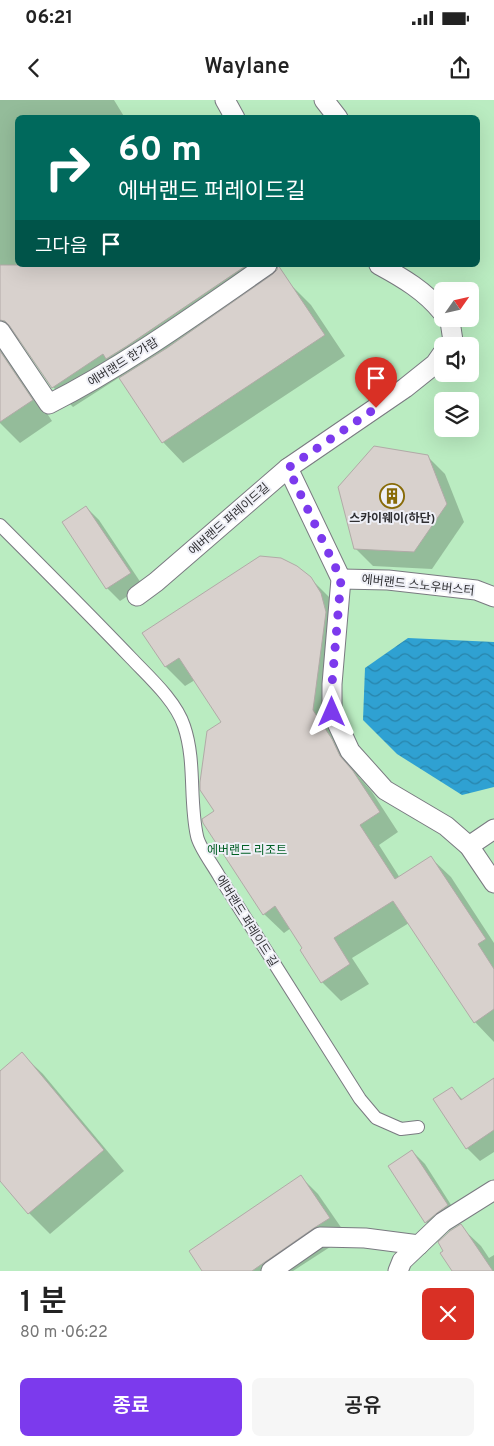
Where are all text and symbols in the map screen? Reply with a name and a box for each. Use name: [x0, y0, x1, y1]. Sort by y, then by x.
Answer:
text: 06:21: [25, 6, 73, 30]
icon: back: [20, 54, 48, 82]
text: Waylane: [204, 54, 290, 81]
icon: share: [446, 54, 474, 82]
text: 60 m: [118, 129, 202, 173]
icon: right: [35, 135, 100, 200]
text: 에버랜드 퍼레이드길: [118, 179, 305, 206]
icon: arrive: [97, 230, 125, 258]
text: 그다음: [35, 235, 87, 259]
north arrow: [434, 282, 479, 328]
map controls: [434, 282, 479, 437]
street label: 에버랜드 한가람: [85, 335, 162, 391]
button: sound: [434, 337, 479, 382]
pin: [355, 357, 397, 408]
icon: arrive: [362, 364, 390, 392]
button: layers: [434, 392, 479, 437]
street label: 에버랜드 퍼레이드길: [186, 480, 273, 559]
building icon: 스카이웨이(하단): [379, 483, 405, 509]
place label: 스카이웨이(하단): [349, 511, 435, 527]
street label: 에버랜드 스노우버스터: [361, 572, 475, 600]
position arrow: [305, 685, 357, 737]
park label: 에버랜드 리조트: [207, 843, 287, 859]
street label: 에버랜드 퍼레이드 길: [212, 873, 281, 970]
text: 1 분: [20, 1285, 67, 1322]
button: close: [422, 1288, 474, 1340]
text: 80 m · 06:22: [20, 1323, 108, 1343]
button: 종료: [20, 1378, 242, 1436]
button: 공유: [252, 1378, 474, 1436]

